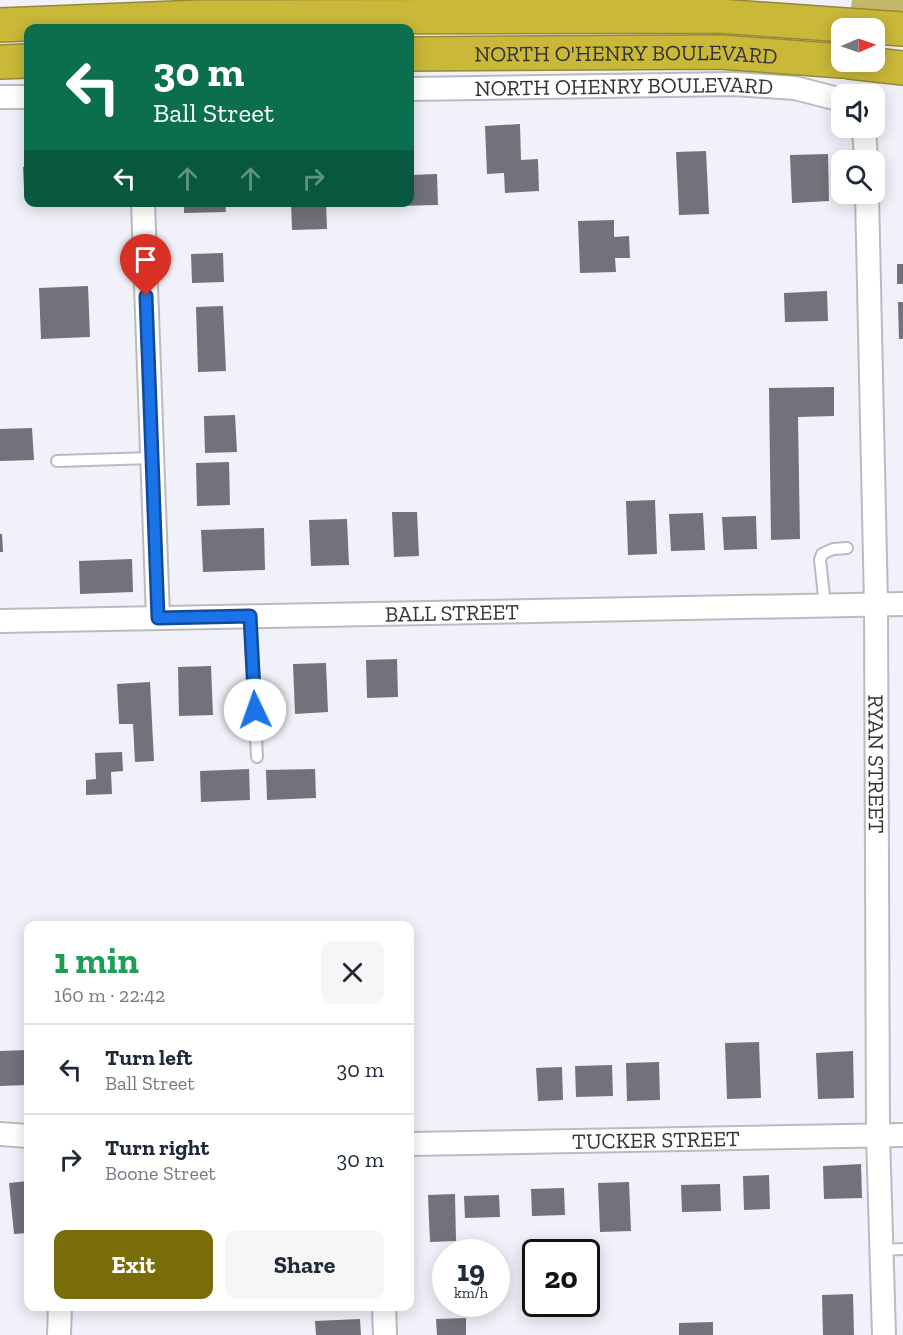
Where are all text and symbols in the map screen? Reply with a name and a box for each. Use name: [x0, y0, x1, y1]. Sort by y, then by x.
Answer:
north arrow: [831, 18, 885, 72]
map controls: [831, 18, 885, 204]
street label: NORTH O'HENRY BOULEVARD: [474, 38, 779, 70]
text: 30 m: [153, 46, 244, 97]
icon: left: [54, 48, 132, 126]
street label: NORTH OHENRY BOULEVARD: [474, 70, 774, 102]
button: sound: [831, 84, 885, 138]
text: Ball Street: [153, 97, 274, 129]
button: search: [831, 150, 885, 204]
icon: left: [108, 162, 141, 195]
icon: ahead: [171, 162, 204, 195]
icon: ahead: [234, 162, 267, 195]
icon: right: [297, 162, 330, 195]
pin: [120, 234, 171, 296]
icon: arrive: [129, 243, 162, 276]
street label: BALL STREET: [385, 598, 520, 627]
position arrow: [223, 678, 287, 742]
street label: RYAN STREET: [863, 694, 890, 834]
text: 1 min: [54, 939, 139, 982]
button: close: [321, 941, 384, 1004]
text: 160 m · 22:42: [54, 983, 165, 1007]
text: Turn left: [105, 1044, 192, 1071]
icon: left: [54, 1053, 87, 1086]
text: 30 m: [337, 1056, 384, 1083]
text: Ball Street: [105, 1071, 195, 1095]
street label: TUCKER STREET: [572, 1124, 740, 1155]
text: Turn right: [105, 1134, 209, 1161]
icon: right: [54, 1143, 87, 1176]
text: 30 m: [337, 1146, 384, 1173]
text: Boone Street: [105, 1161, 216, 1185]
button: Exit: [54, 1230, 213, 1299]
button: Share: [225, 1230, 384, 1299]
speed limit sign: 20: [522, 1239, 600, 1317]
text: 19: [457, 1253, 485, 1289]
text: km/h: [454, 1284, 488, 1302]

